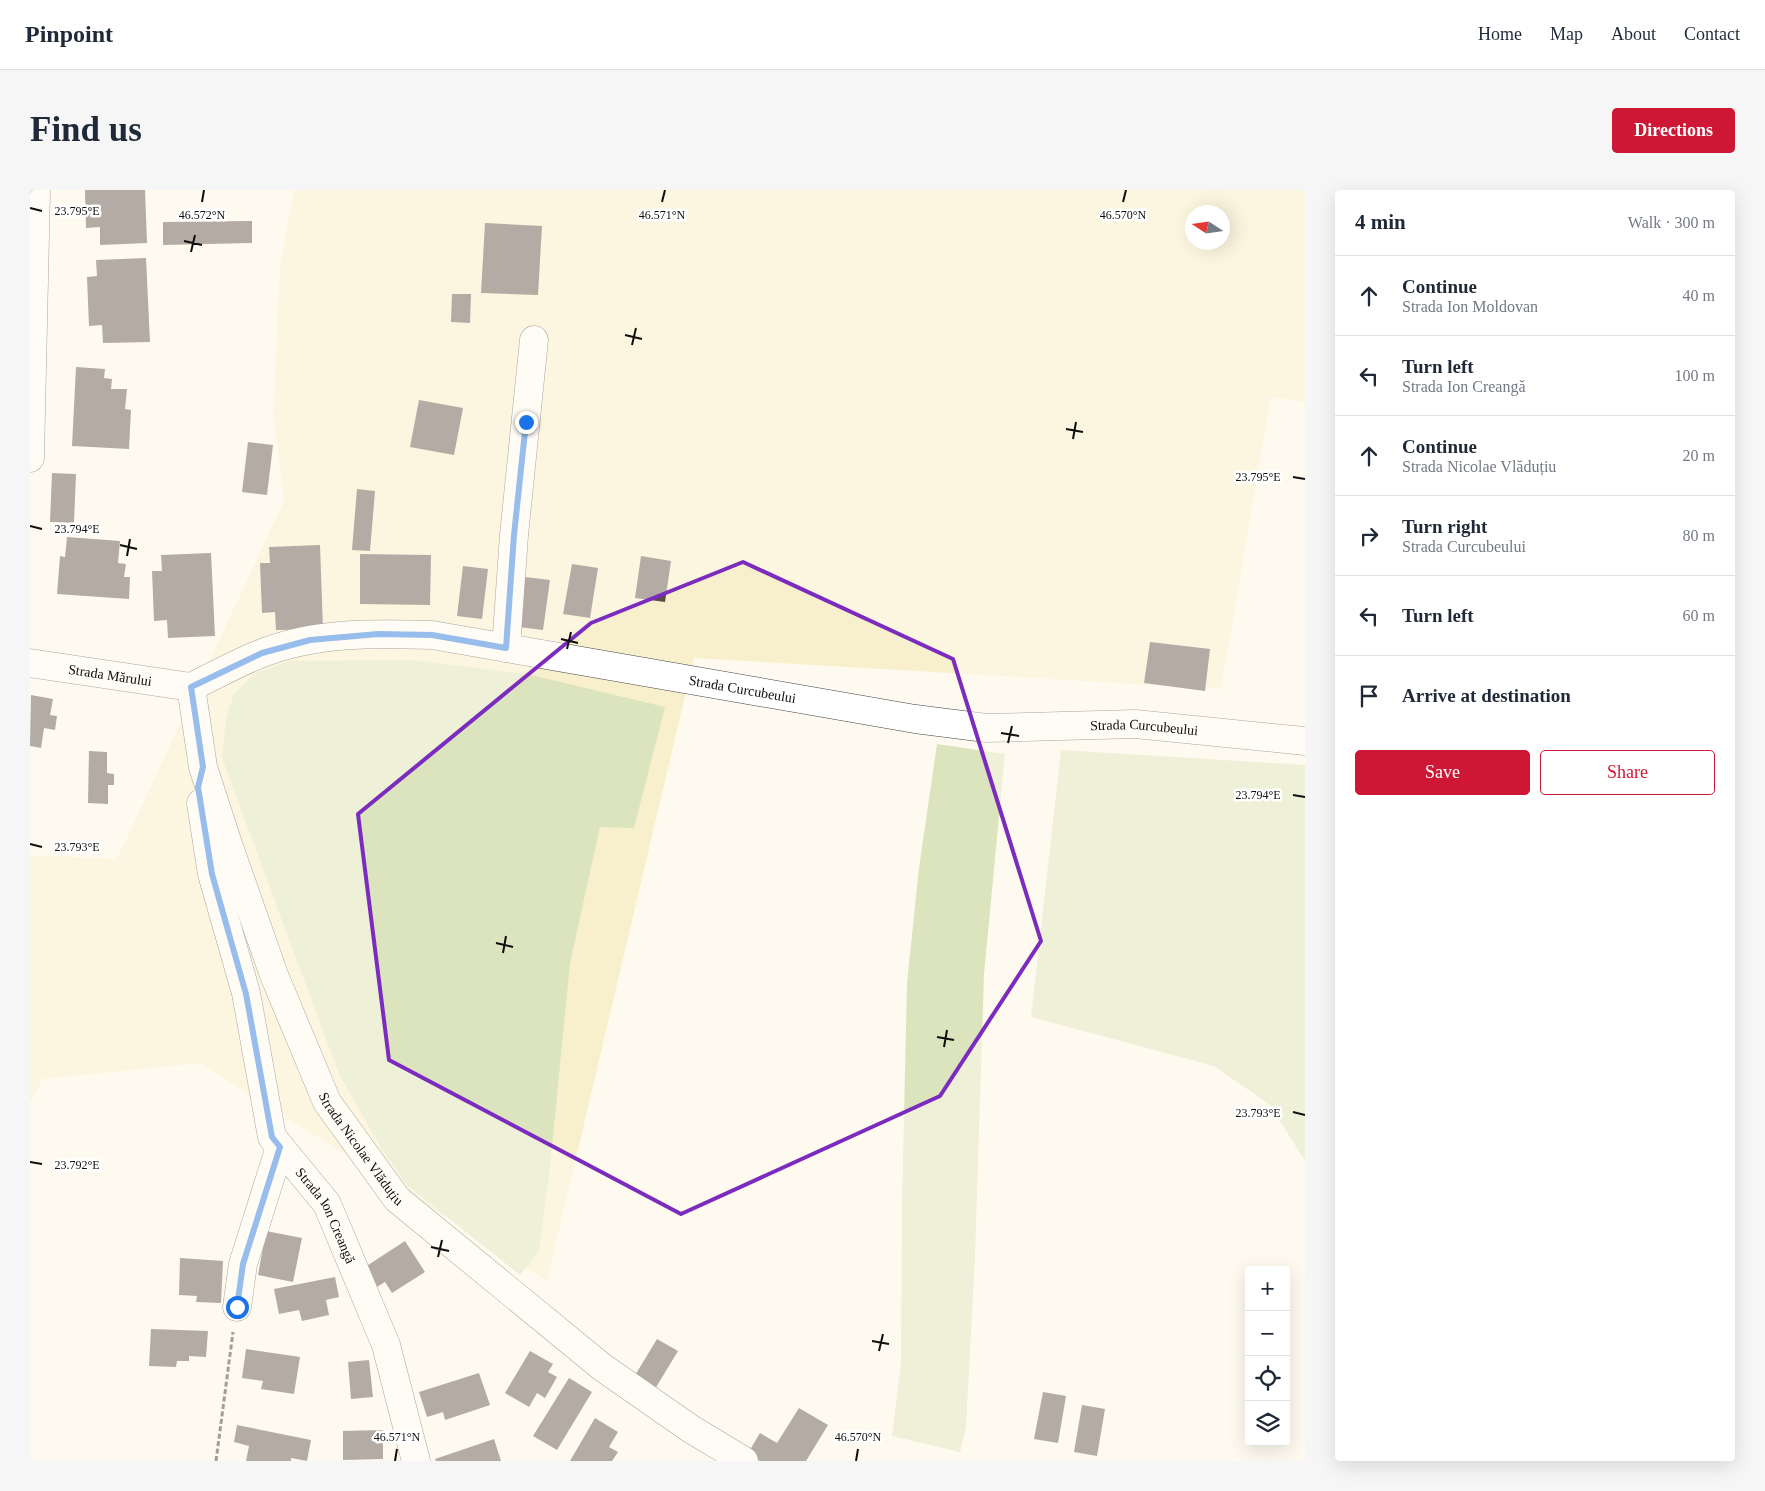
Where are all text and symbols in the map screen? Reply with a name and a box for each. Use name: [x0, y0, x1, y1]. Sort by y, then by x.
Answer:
text: Pinpoint: [25, 21, 113, 47]
text: Home: [1478, 24, 1522, 44]
text: Map: [1550, 24, 1583, 44]
text: About: [1611, 24, 1656, 44]
text: Contact: [1684, 24, 1740, 44]
button: Directions: [1612, 108, 1735, 153]
text: Find us: [30, 110, 142, 149]
text: 23.795°E: [54, 204, 100, 218]
north arrow: [1185, 205, 1230, 250]
text: 46.572°N: [179, 208, 226, 222]
text: 46.571°N: [639, 208, 686, 222]
text: 46.570°N: [1100, 208, 1147, 222]
text: 4 min: [1355, 210, 1406, 234]
text: Walk · 300 m: [1628, 214, 1715, 231]
text: Continue: [1402, 276, 1477, 297]
icon: ahead: [1355, 282, 1383, 310]
text: 40 m: [1683, 287, 1715, 304]
text: Strada Ion Moldovan: [1402, 298, 1538, 315]
text: Turn left: [1402, 356, 1474, 377]
icon: left: [1355, 362, 1383, 390]
text: 100 m: [1675, 367, 1715, 384]
text: Strada Ion Creangă: [1402, 378, 1526, 395]
route end: [515, 411, 538, 434]
text: Continue: [1402, 436, 1477, 457]
icon: ahead: [1355, 442, 1383, 470]
text: 20 m: [1683, 447, 1715, 464]
text: Strada Nicolae Vlăduțiu: [1402, 458, 1556, 475]
text: 23.795°E: [1235, 470, 1281, 484]
text: Turn right: [1402, 516, 1487, 537]
text: 23.794°E: [54, 522, 100, 536]
icon: right: [1355, 522, 1383, 550]
text: 80 m: [1683, 527, 1715, 544]
text: Strada Curcubeului: [1402, 538, 1526, 555]
icon: left: [1355, 602, 1383, 630]
text: Turn left: [1402, 605, 1474, 626]
text: 60 m: [1683, 607, 1715, 624]
street label: Strada Mărului: [67, 661, 153, 689]
street label: Strada Curcubeului: [688, 672, 797, 706]
icon: arrive: [1355, 682, 1383, 710]
text: Arrive at destination: [1402, 685, 1571, 706]
street label: Strada Curcubeului: [1090, 716, 1199, 738]
button: Save: [1355, 750, 1530, 795]
button: Share: [1540, 750, 1715, 795]
text: 23.794°E: [1235, 788, 1281, 802]
text: 23.793°E: [54, 840, 100, 854]
street label: Strada Nicolae Vlăduțiu: [316, 1090, 406, 1208]
text: 23.793°E: [1235, 1106, 1281, 1120]
text: 23.792°E: [54, 1158, 100, 1172]
street label: Strada Ion Creangă: [293, 1165, 359, 1266]
map controls: [1245, 1266, 1290, 1446]
button: +: [1245, 1266, 1290, 1311]
route start: [226, 1296, 249, 1319]
button: −: [1245, 1311, 1290, 1356]
button: locate: [1245, 1356, 1290, 1401]
button: layers: [1245, 1401, 1290, 1446]
text: 46.571°N: [374, 1430, 421, 1444]
text: 46.570°N: [835, 1430, 882, 1444]

